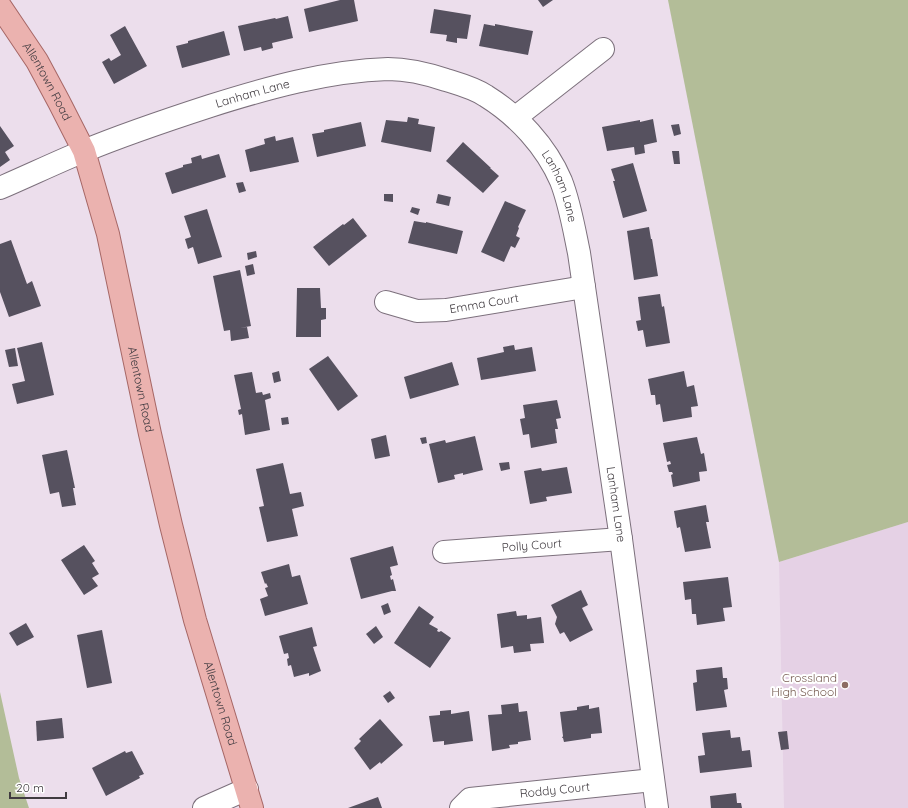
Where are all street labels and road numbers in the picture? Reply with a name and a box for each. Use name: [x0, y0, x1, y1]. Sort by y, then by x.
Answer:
street label: Allentown Road: [20, 39, 75, 123]
street label: Lanham Lane: [213, 76, 291, 111]
street label: Lanham Lane: [539, 147, 581, 224]
street label: Emma Court: [448, 290, 520, 316]
street label: Allentown Road: [125, 345, 157, 433]
street label: Lanham Lane: [603, 466, 629, 543]
street label: Polly Court: [501, 535, 562, 555]
street label: Allentown Road: [201, 659, 241, 747]
street label: Roddy Court: [519, 779, 591, 801]

